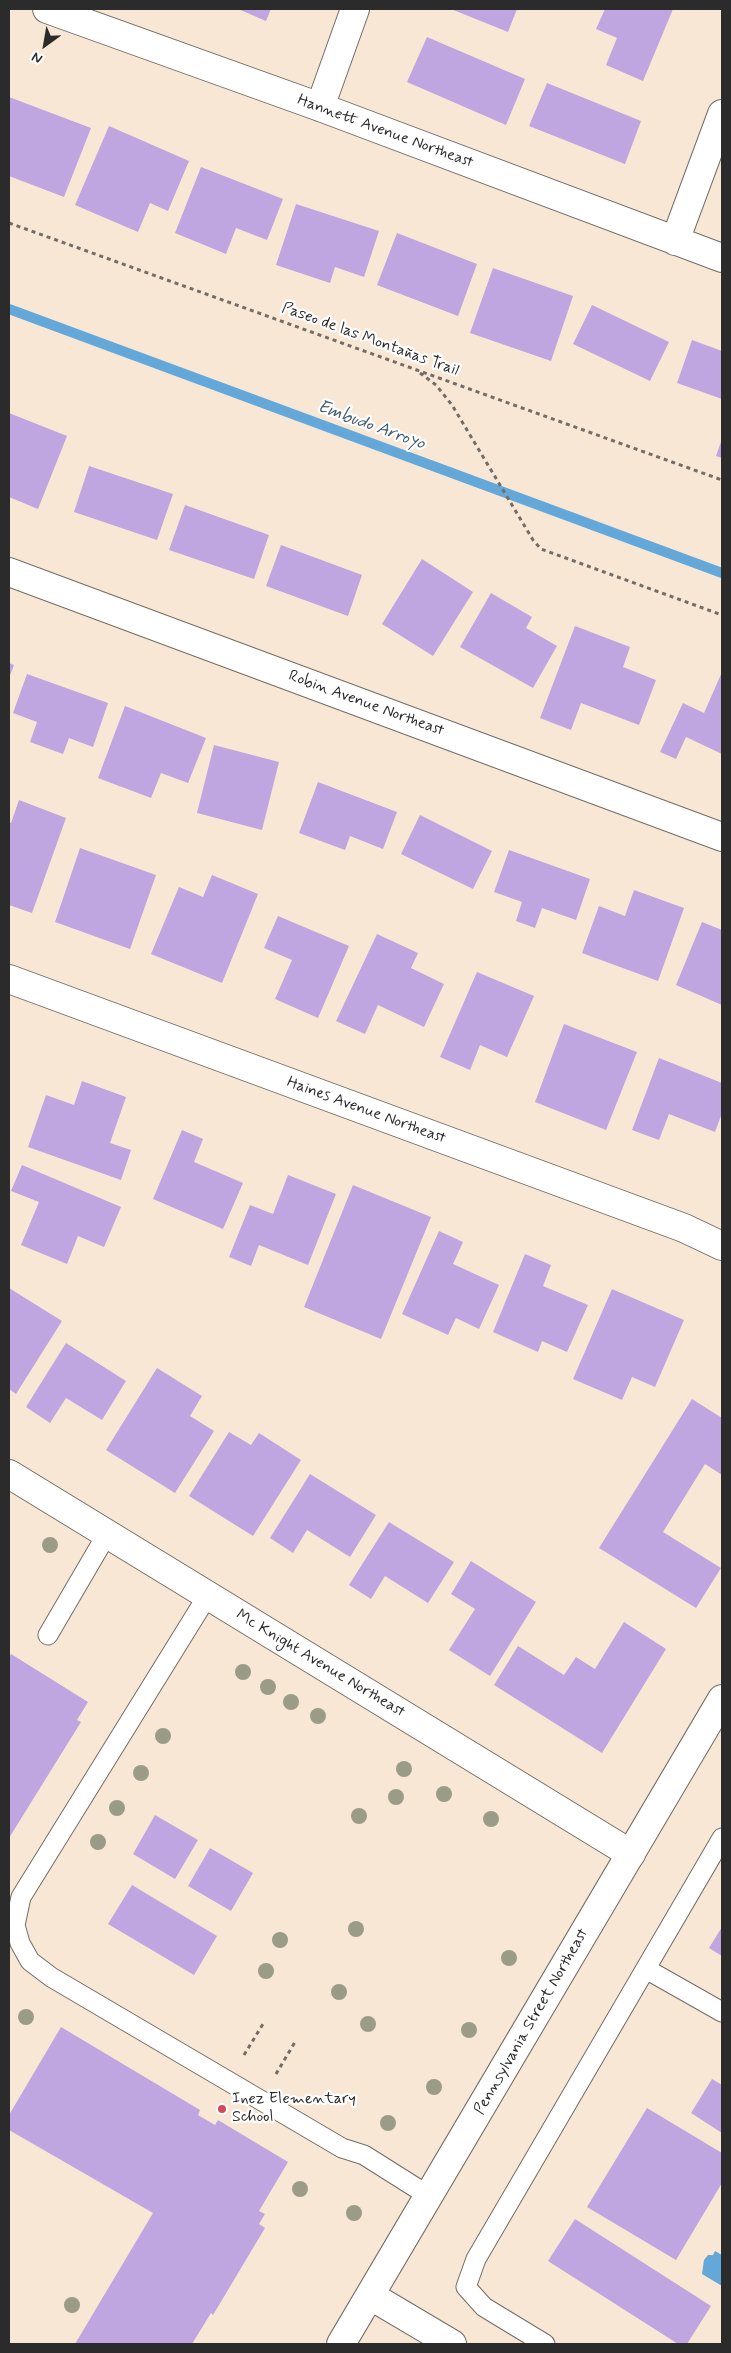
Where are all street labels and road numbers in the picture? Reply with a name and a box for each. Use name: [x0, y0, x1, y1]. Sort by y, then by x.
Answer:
street label: Hannett Avenue Northeast: [294, 91, 476, 173]
street label: Paseo de las Montañas Trail: [279, 299, 461, 381]
street label: Robin Avenue Northeast: [286, 667, 446, 741]
street label: Haines Avenue Northeast: [284, 1073, 448, 1149]
street label: Mc Knight Avenue Northeast: [232, 1606, 408, 1722]
street label: Pennsylvania Street Northeast: [471, 1925, 593, 2119]

